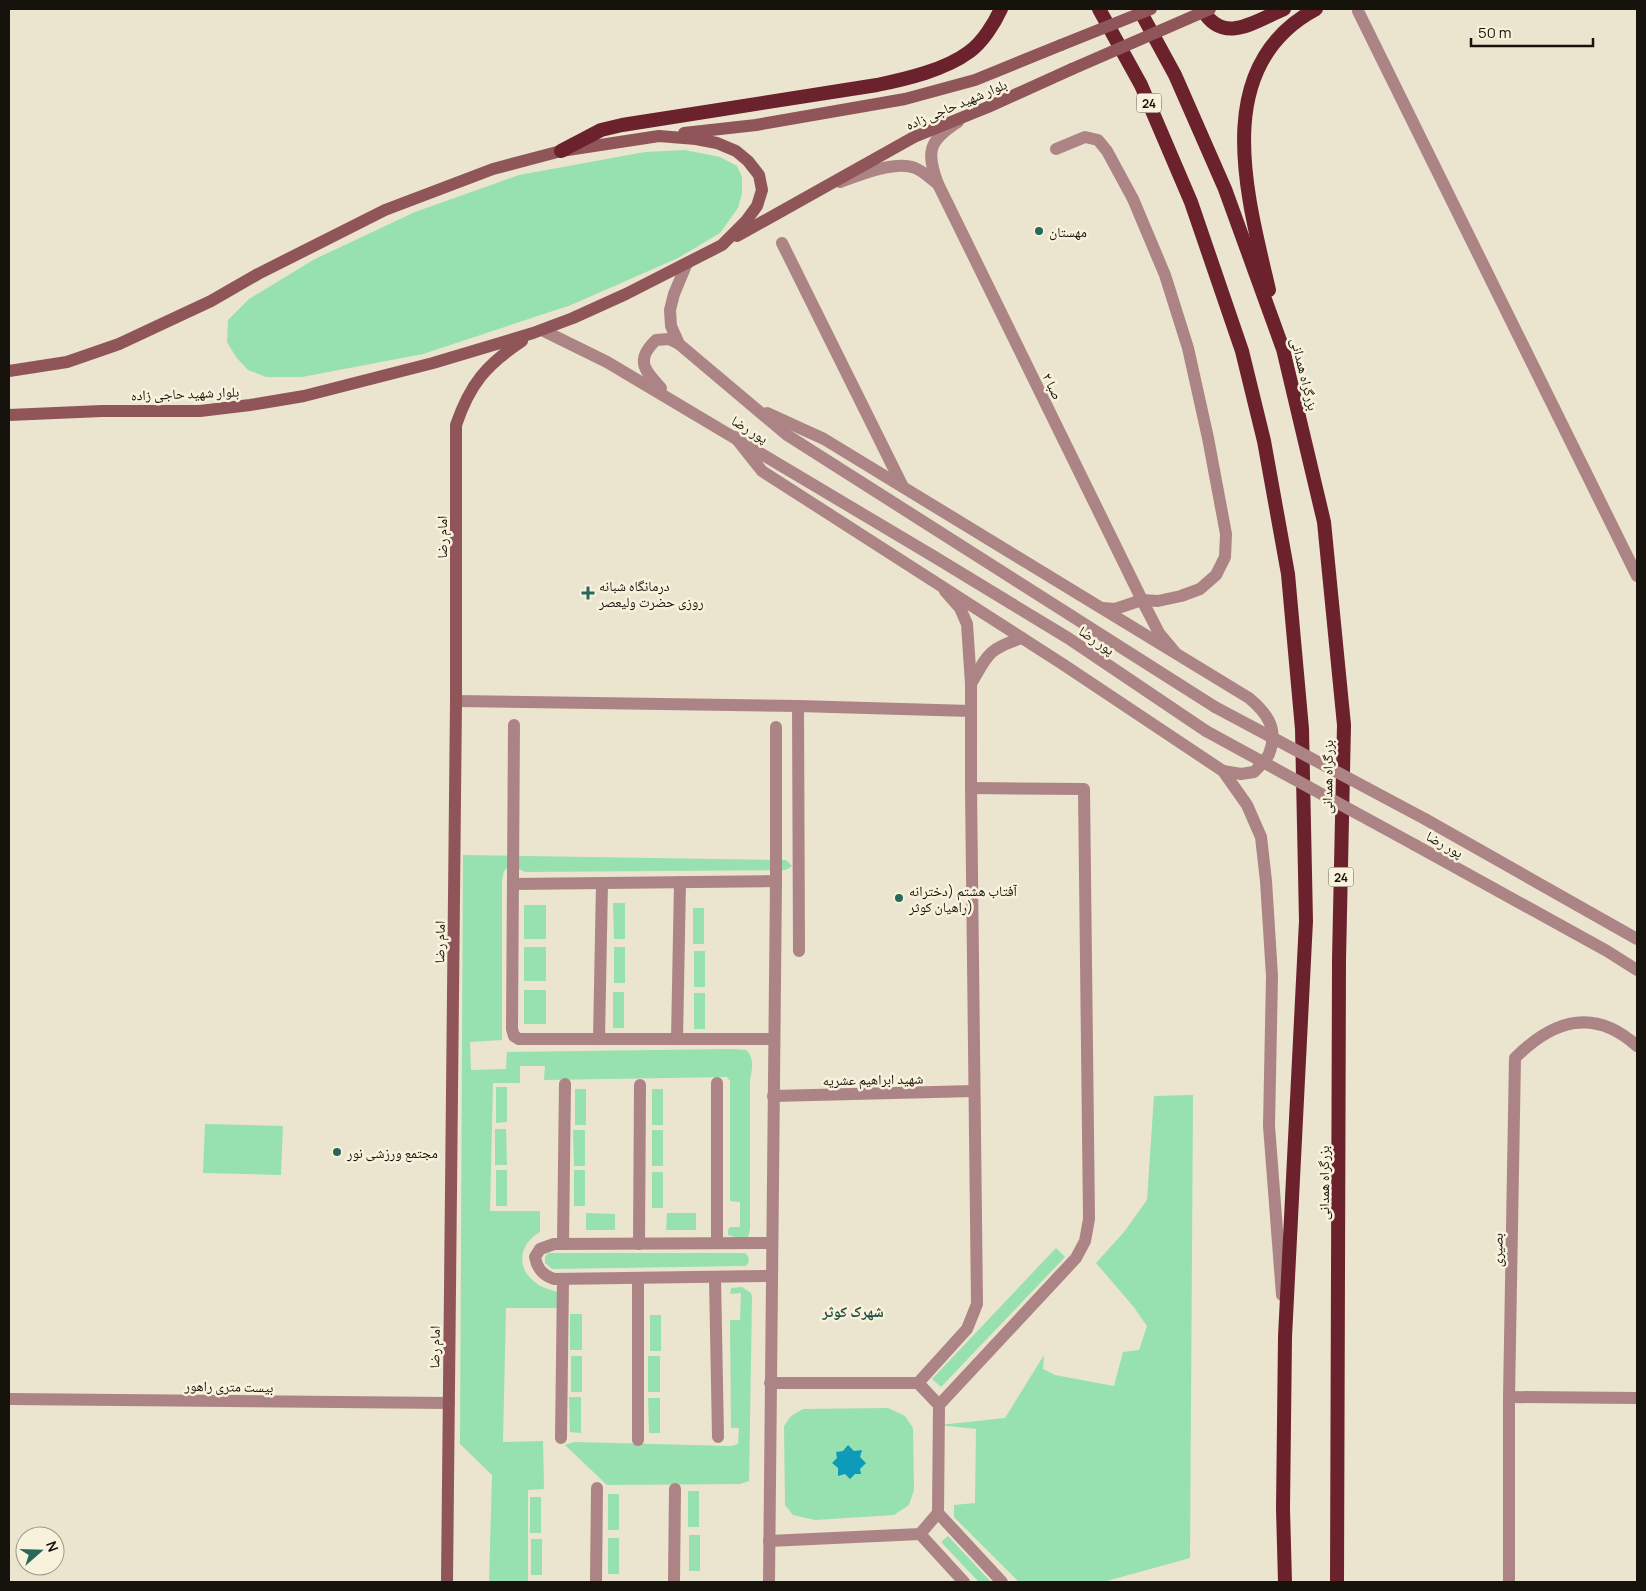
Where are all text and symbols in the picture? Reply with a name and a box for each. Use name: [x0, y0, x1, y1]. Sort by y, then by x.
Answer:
scale bar: [1471, 15, 1594, 47]
text: 50 m: [1478, 22, 1512, 43]
street label: بلوار شهید حاجی زاده: [902, 74, 1010, 134]
road number: 24: [1136, 94, 1162, 112]
place label: مهستان: [1049, 222, 1087, 241]
marker: مهستان: [1033, 225, 1045, 237]
street label: بزرگراه همدانی: [1287, 336, 1323, 413]
street label: صبا ۲: [1038, 369, 1068, 403]
street label: بلوار شهید حاجی زاده: [130, 382, 240, 404]
street label: پور رضا: [728, 411, 772, 448]
street label: امام رضا: [432, 516, 452, 558]
place label: درمانگاه شبانه روزی حضرت ولیعصر: [598, 576, 704, 611]
marker: درمانگاه شبانه روزی حضرت ولیعصر: [581, 586, 595, 600]
street label: پور رضا: [1075, 621, 1119, 659]
street label: بزرگراه همدانی: [1317, 739, 1337, 814]
street label: پور رضا: [1423, 826, 1467, 862]
road number: 24: [1328, 868, 1354, 886]
place label: آفتاب هشتم (دخترانه راهیان کوثر): [908, 881, 1017, 916]
marker: آفتاب هشتم (دخترانه راهیان کوثر): [893, 892, 905, 904]
street label: امام رضا: [429, 920, 450, 964]
street label: شهید ابراهیم عشریه: [822, 1069, 924, 1090]
place label: مجتمع ورزشی نور: [346, 1143, 438, 1163]
marker: مجتمع ورزشی نور: [331, 1146, 343, 1158]
street label: بزرگراه همدانی: [1314, 1146, 1333, 1220]
street label: بصیری: [1487, 1233, 1507, 1267]
district label: شهرک کوثر: [821, 1301, 884, 1322]
street label: امام رضا: [424, 1325, 445, 1369]
street label: بیست متری راهور: [183, 1376, 274, 1396]
north arrow: [15, 1526, 65, 1576]
text: N: [42, 1538, 63, 1554]

